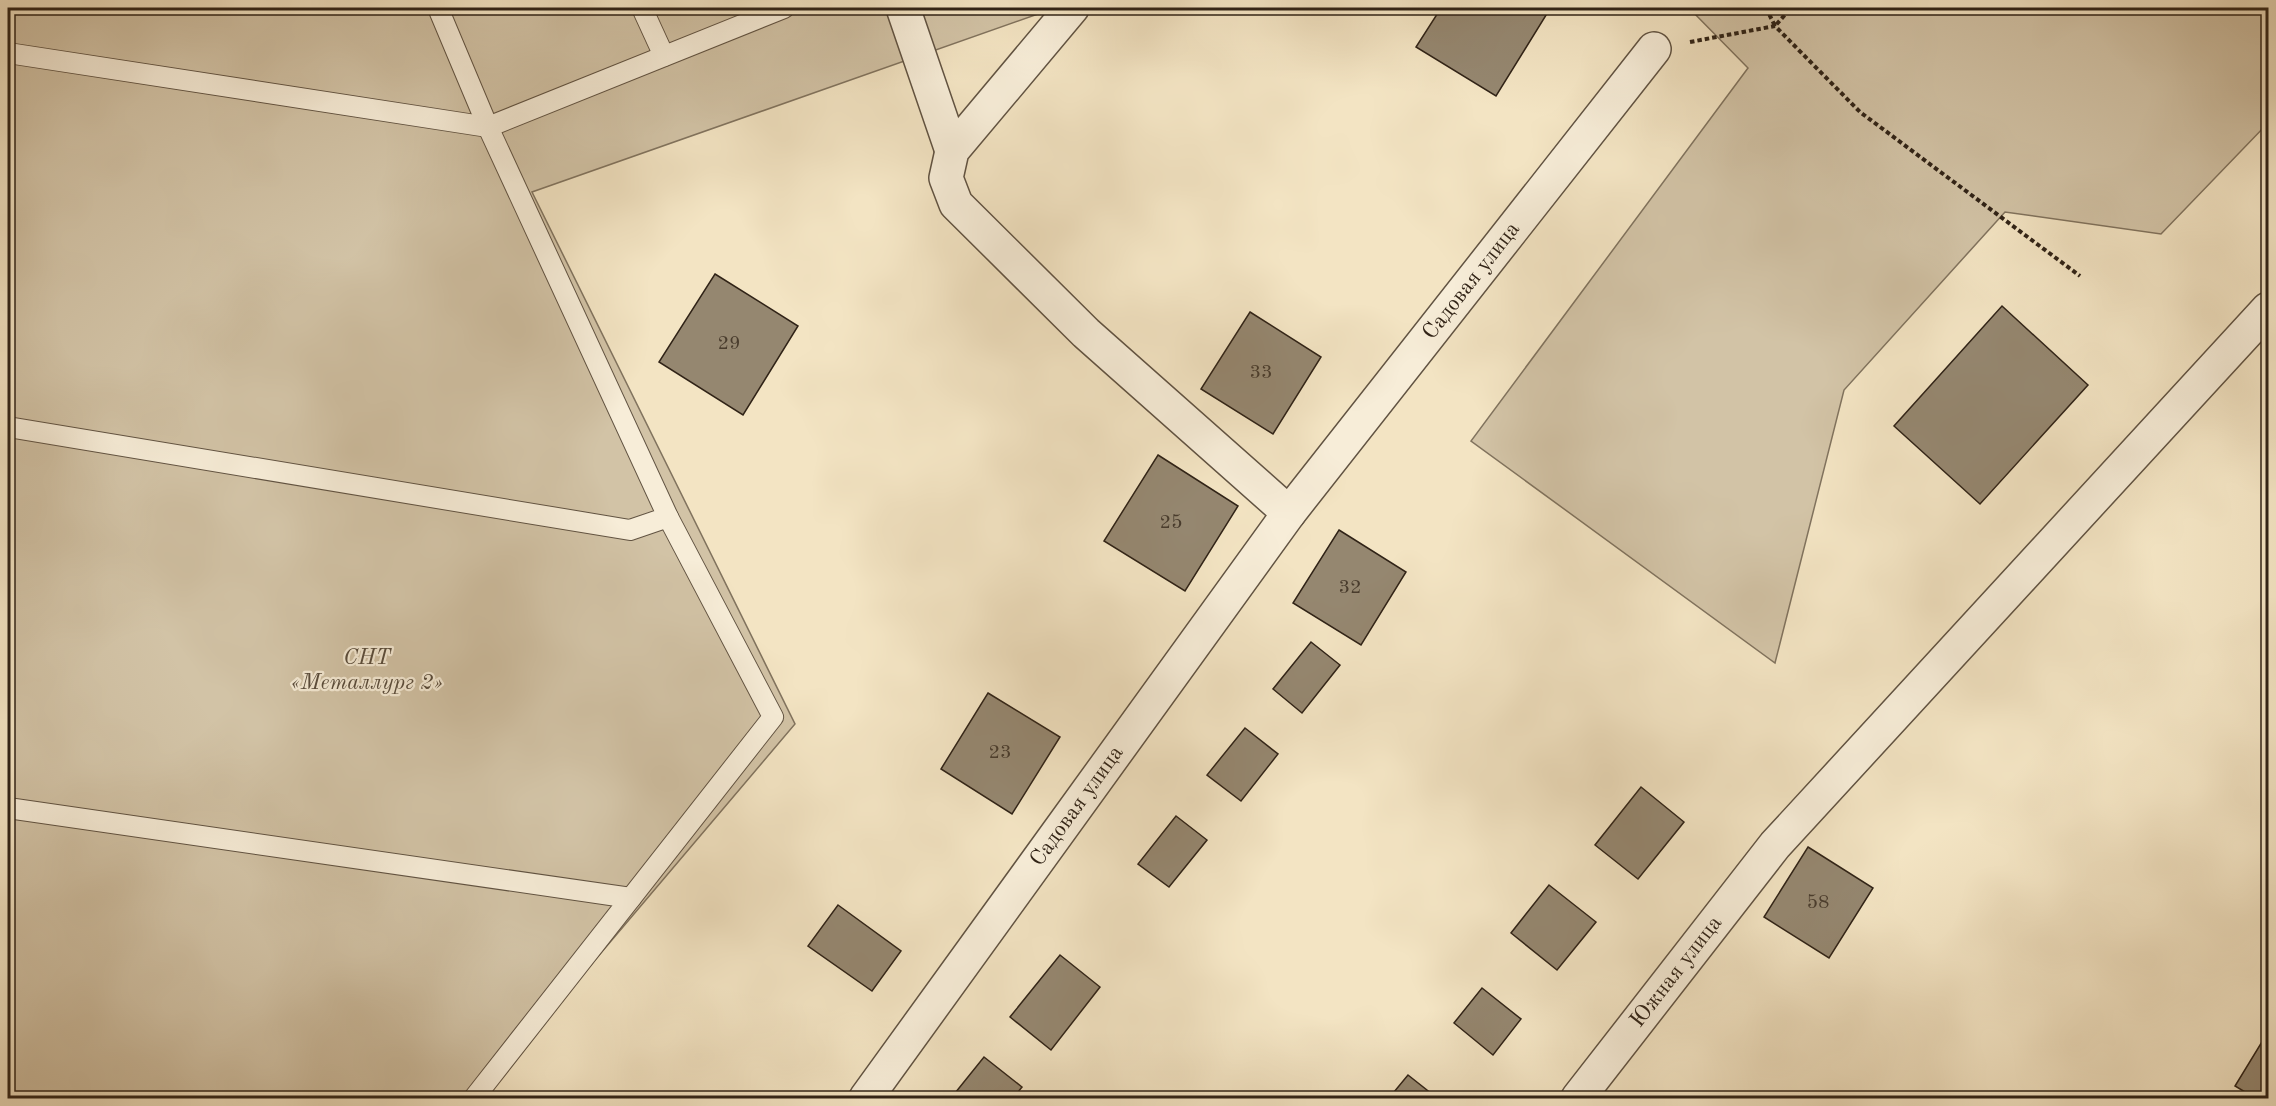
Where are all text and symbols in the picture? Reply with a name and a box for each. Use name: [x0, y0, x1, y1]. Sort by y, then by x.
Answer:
street label: Садовая улица: [1419, 218, 1524, 344]
house number: 29: [717, 334, 741, 354]
house number: 33: [1249, 363, 1273, 383]
house number: 25: [1159, 513, 1183, 533]
house number: 32: [1338, 578, 1362, 598]
park label: СНТ «Металлург 2»: [291, 647, 443, 694]
street label: Садовая улица: [1026, 742, 1128, 871]
house number: 23: [988, 743, 1012, 763]
house number: 58: [1806, 893, 1830, 913]
street label: Южная улица: [1626, 912, 1726, 1032]

